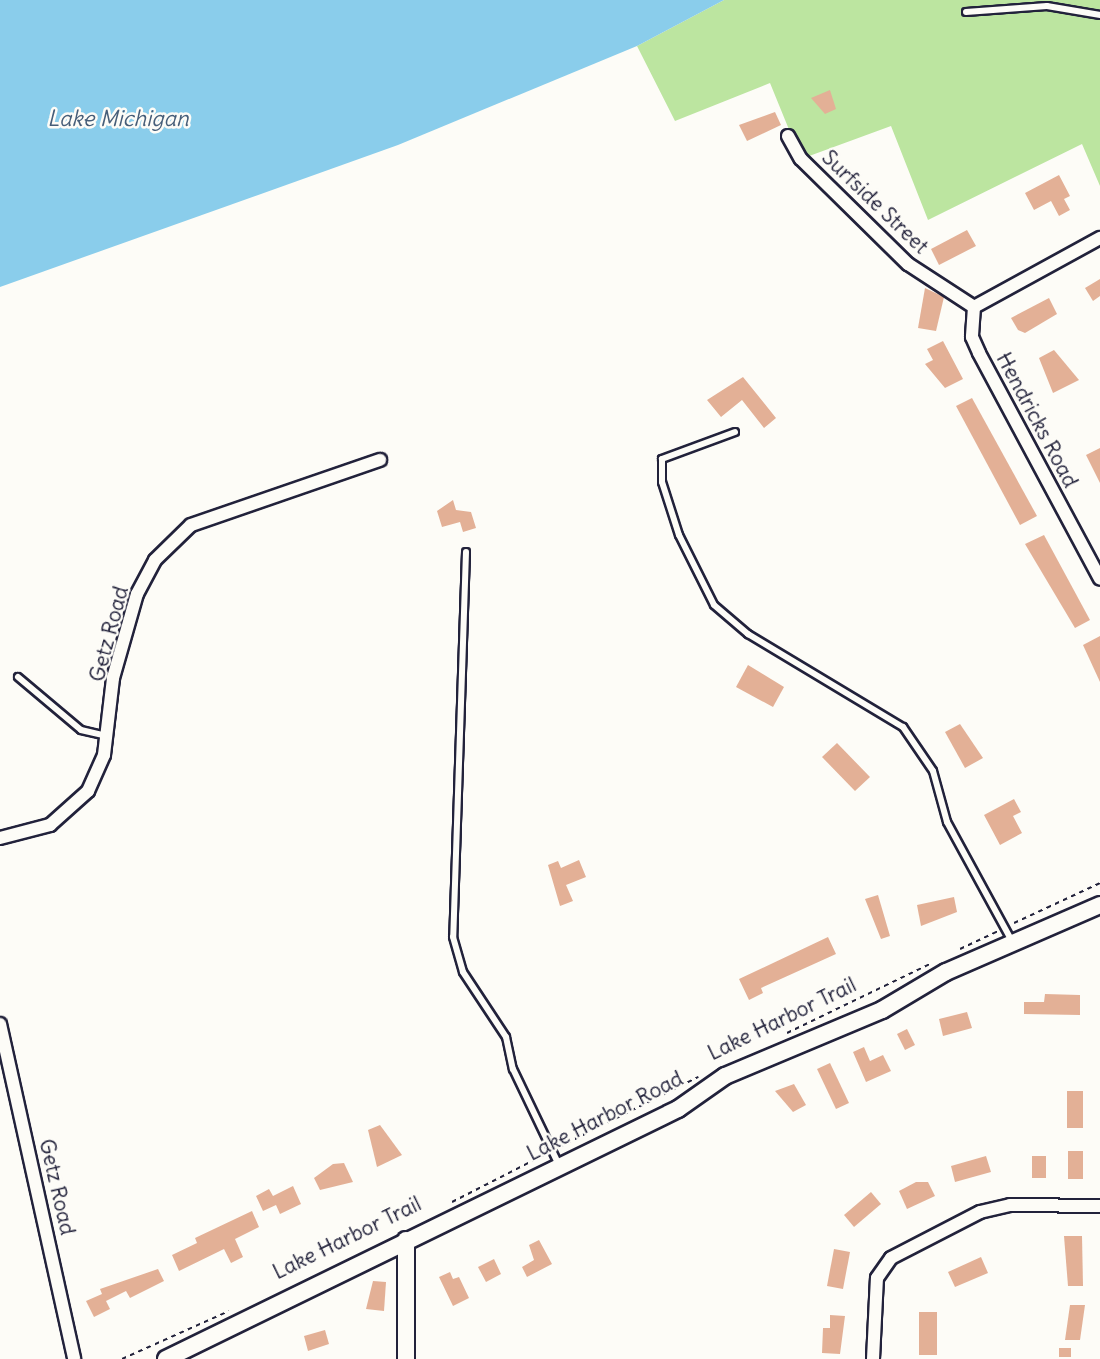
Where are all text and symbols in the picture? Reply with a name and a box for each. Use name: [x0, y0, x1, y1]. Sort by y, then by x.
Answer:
water label: Lake Michigan: [47, 106, 189, 132]
street label: Surfside Street: [817, 145, 933, 259]
street label: Hendricks Road: [991, 348, 1083, 492]
street label: Getz Road: [84, 583, 134, 685]
street label: Lake Harbor Trail: [704, 972, 860, 1066]
street label: Lake Harbor Road: [523, 1066, 687, 1166]
street label: Getz Road: [34, 1136, 80, 1238]
street label: Lake Harbor Trail: [269, 1191, 425, 1285]

